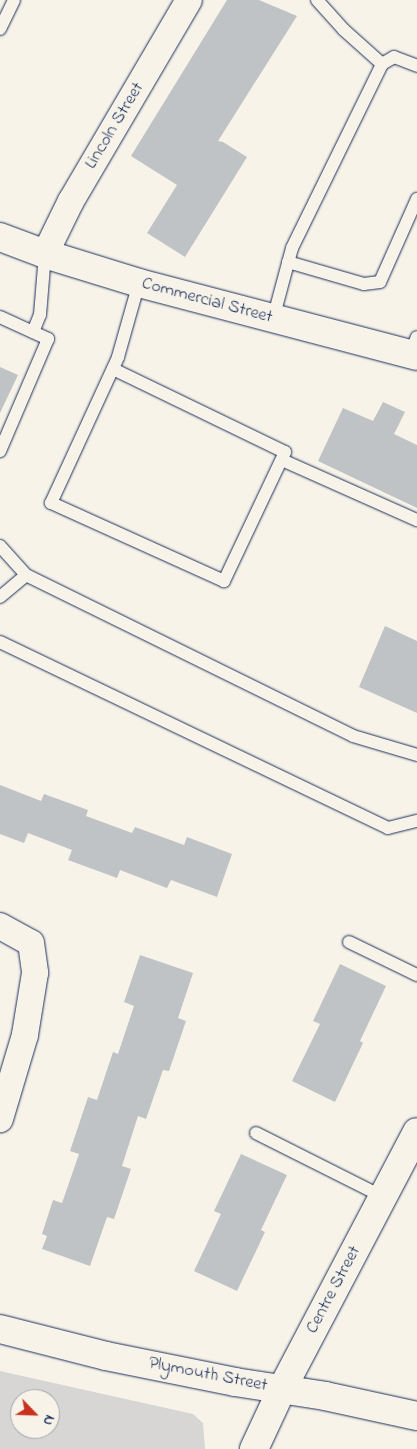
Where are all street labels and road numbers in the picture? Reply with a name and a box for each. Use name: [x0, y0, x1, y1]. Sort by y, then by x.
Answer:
street label: Lincoln Street: [81, 79, 149, 173]
street label: Commercial Street: [139, 273, 275, 329]
street label: Centre Street: [302, 1242, 366, 1338]
street label: Plymouth Street: [147, 1353, 269, 1397]

